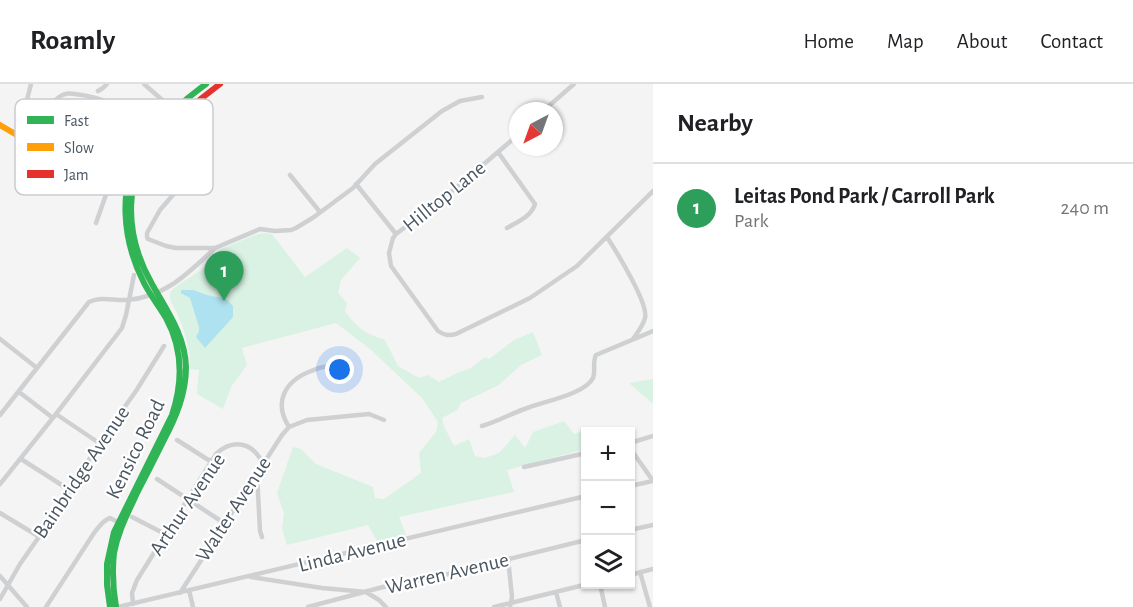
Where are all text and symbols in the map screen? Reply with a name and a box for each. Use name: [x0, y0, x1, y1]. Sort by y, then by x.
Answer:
text: Roamly: [30, 27, 115, 55]
text: Home: [803, 31, 854, 52]
text: Map: [887, 31, 924, 52]
text: About: [957, 31, 1007, 52]
text: Contact: [1040, 31, 1103, 52]
legend: [15, 99, 213, 195]
north arrow: [509, 102, 563, 156]
text: Nearby: [677, 110, 753, 136]
text: Fast: [64, 113, 89, 129]
text: Slow: [64, 140, 94, 156]
street label: Hilltop Lane: [399, 157, 490, 236]
text: Jam: [64, 167, 89, 183]
text: Leitas Pond Park / Carroll Park: [734, 185, 995, 207]
text: 1: [693, 198, 700, 218]
text: 240 m: [1060, 198, 1109, 218]
text: Park: [734, 211, 769, 231]
pin: 1: [204, 252, 244, 301]
your location: [325, 355, 354, 384]
street label: Kensico Road: [102, 396, 169, 502]
street label: Bainbridge Avenue: [29, 402, 133, 542]
map controls: [581, 427, 635, 589]
button: +: [581, 427, 635, 481]
street label: Arthur Avenue: [146, 449, 229, 559]
street label: Walter Avenue: [192, 453, 275, 565]
button: −: [581, 481, 635, 535]
street label: Linda Avenue: [296, 529, 408, 576]
button: layers: [581, 535, 635, 589]
street label: Warren Avenue: [383, 549, 511, 598]

